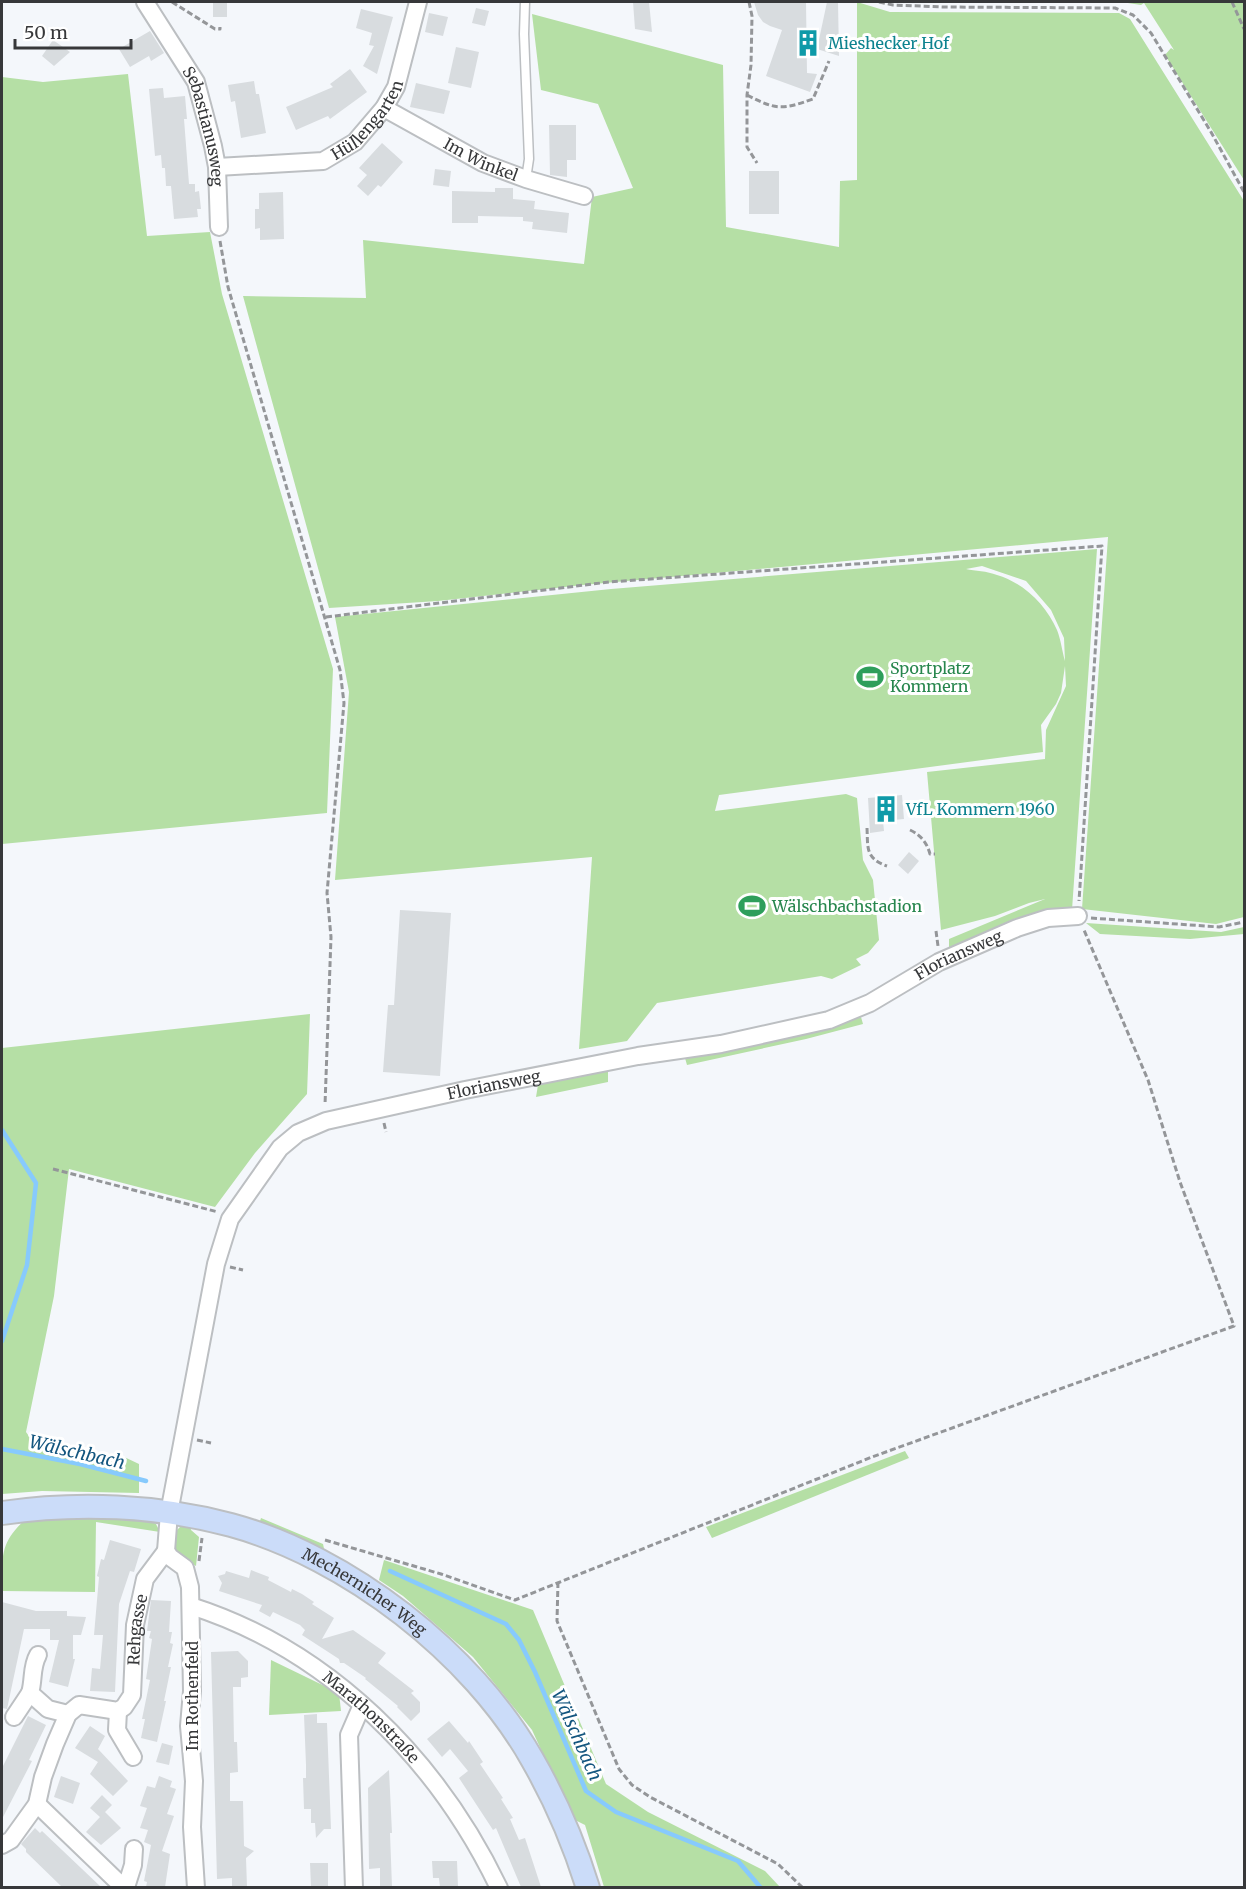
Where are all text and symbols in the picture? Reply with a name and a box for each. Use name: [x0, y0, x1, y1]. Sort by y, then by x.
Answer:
scale bar: [15, 12, 130, 50]
text: 50 m: [24, 21, 68, 44]
building icon: Mieshecker Hof: [793, 28, 823, 58]
place label: Mieshecker Hof: [828, 33, 950, 53]
street label: Sebastianusweg: [178, 62, 228, 187]
street label: Hüllengarten: [327, 78, 407, 164]
street label: Im Winkel: [440, 133, 521, 185]
place label: Sportplatz Kommern: [890, 658, 971, 696]
sports icon: Sportplatz Kommern: [855, 662, 885, 692]
building icon: VfL Kommern 1960: [871, 794, 901, 824]
place label: VfL Kommern 1960: [905, 799, 1055, 819]
sports icon: Wälschbachstadion: [737, 891, 767, 921]
place label: Wälschbachstadion: [771, 896, 922, 916]
street label: Floriansweg: [911, 925, 1006, 984]
street label: Floriansweg: [445, 1065, 542, 1104]
water label: Wälschbach: [27, 1430, 127, 1474]
street label: Mechernicher Weg: [299, 1543, 431, 1640]
street label: Rehgasse: [123, 1592, 151, 1666]
street label: Im Rothenfeld: [182, 1641, 202, 1751]
street label: Marathonstraße: [319, 1667, 424, 1767]
water label: Wälschbach: [547, 1686, 607, 1784]

